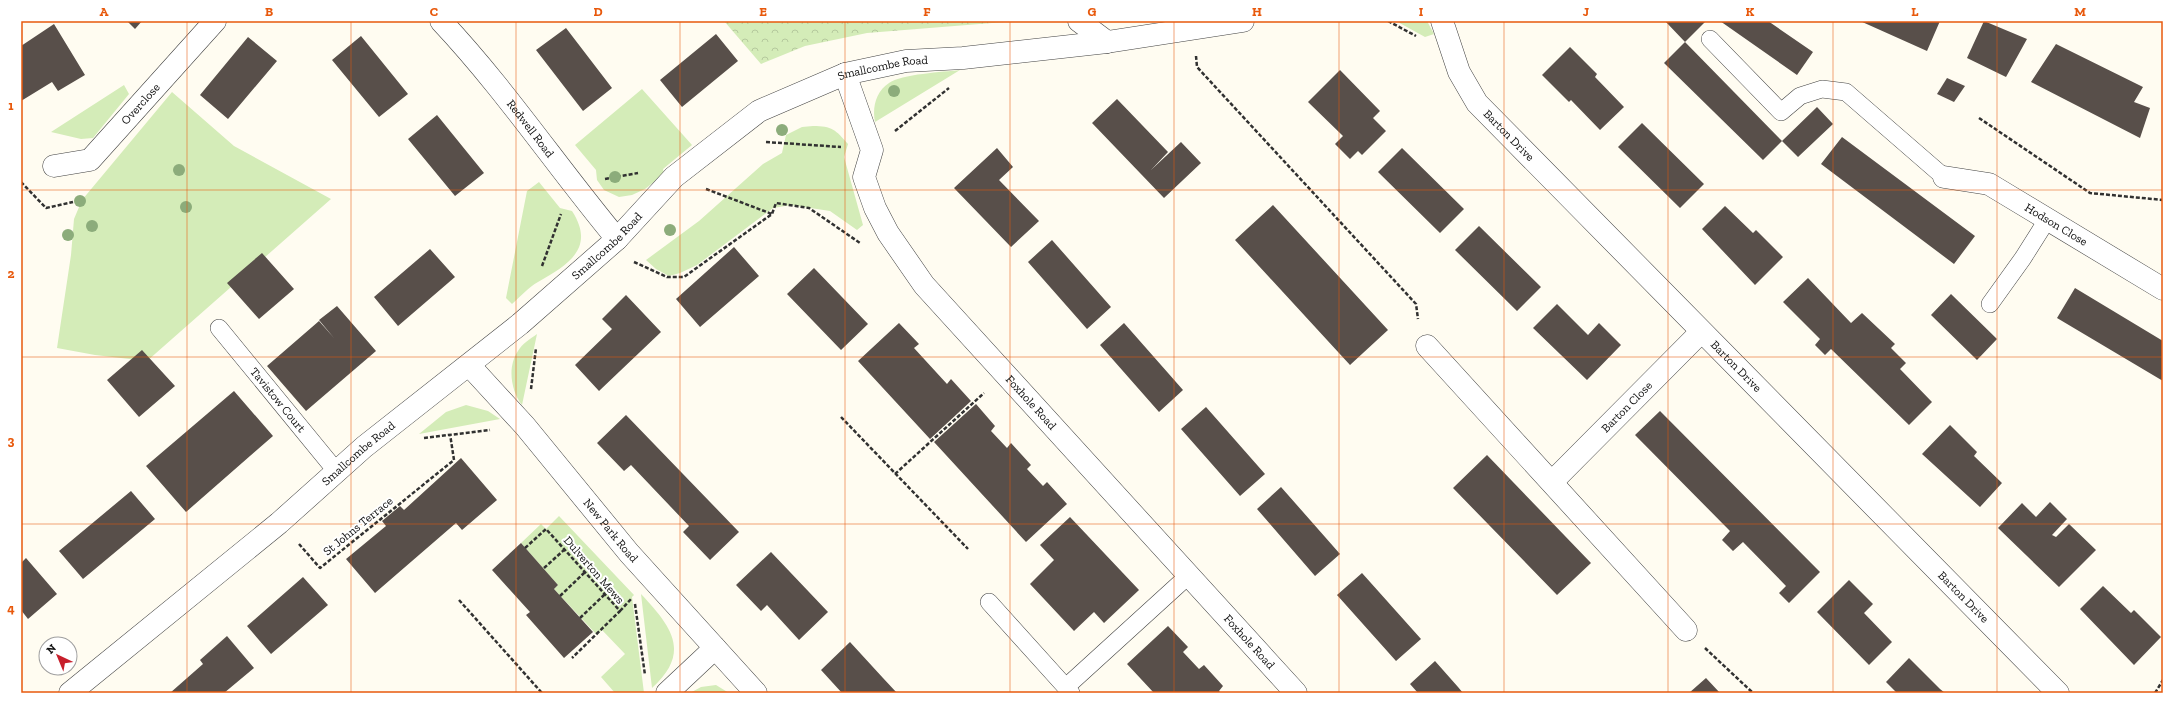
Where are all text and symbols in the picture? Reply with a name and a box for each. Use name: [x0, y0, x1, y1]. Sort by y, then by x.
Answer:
text: A: [100, 4, 109, 19]
text: B: [265, 4, 273, 19]
text: C: [430, 4, 438, 19]
text: D: [593, 4, 603, 19]
text: E: [759, 4, 767, 19]
text: F: [923, 4, 931, 19]
text: G: [1088, 4, 1097, 19]
text: H: [1252, 4, 1262, 19]
text: I: [1419, 4, 1424, 19]
text: J: [1583, 4, 1589, 19]
text: K: [1746, 4, 1755, 19]
text: L: [1911, 4, 1919, 19]
text: M: [2074, 4, 2086, 19]
street label: Smallcombe Road: [835, 53, 929, 83]
street label: Overclose: [118, 80, 163, 128]
street label: Redwell Road: [504, 97, 557, 161]
text: 1: [8, 98, 14, 113]
street label: Barton Drive: [1480, 107, 1537, 164]
street label: Hodson Close: [2022, 200, 2090, 249]
street label: Smallcombe Road: [569, 209, 645, 282]
text: 2: [8, 266, 15, 281]
street label: Barton Drive: [1708, 338, 1765, 395]
street label: Tavistow Court: [247, 365, 309, 436]
street label: Foxhole Road: [1003, 372, 1060, 433]
street label: Barton Close: [1598, 378, 1655, 435]
street label: Smallcombe Road: [319, 418, 398, 488]
text: 3: [8, 433, 15, 448]
street label: St Johns Terrace: [320, 493, 396, 558]
street label: New Park Road: [580, 496, 641, 566]
street label: Dulverton Mews: [561, 533, 627, 607]
street label: Barton Drive: [1935, 568, 1992, 626]
text: 4: [7, 601, 15, 616]
street label: Foxhole Road: [1221, 612, 1278, 672]
north arrow: [38, 636, 78, 676]
text: N: [44, 641, 59, 657]

